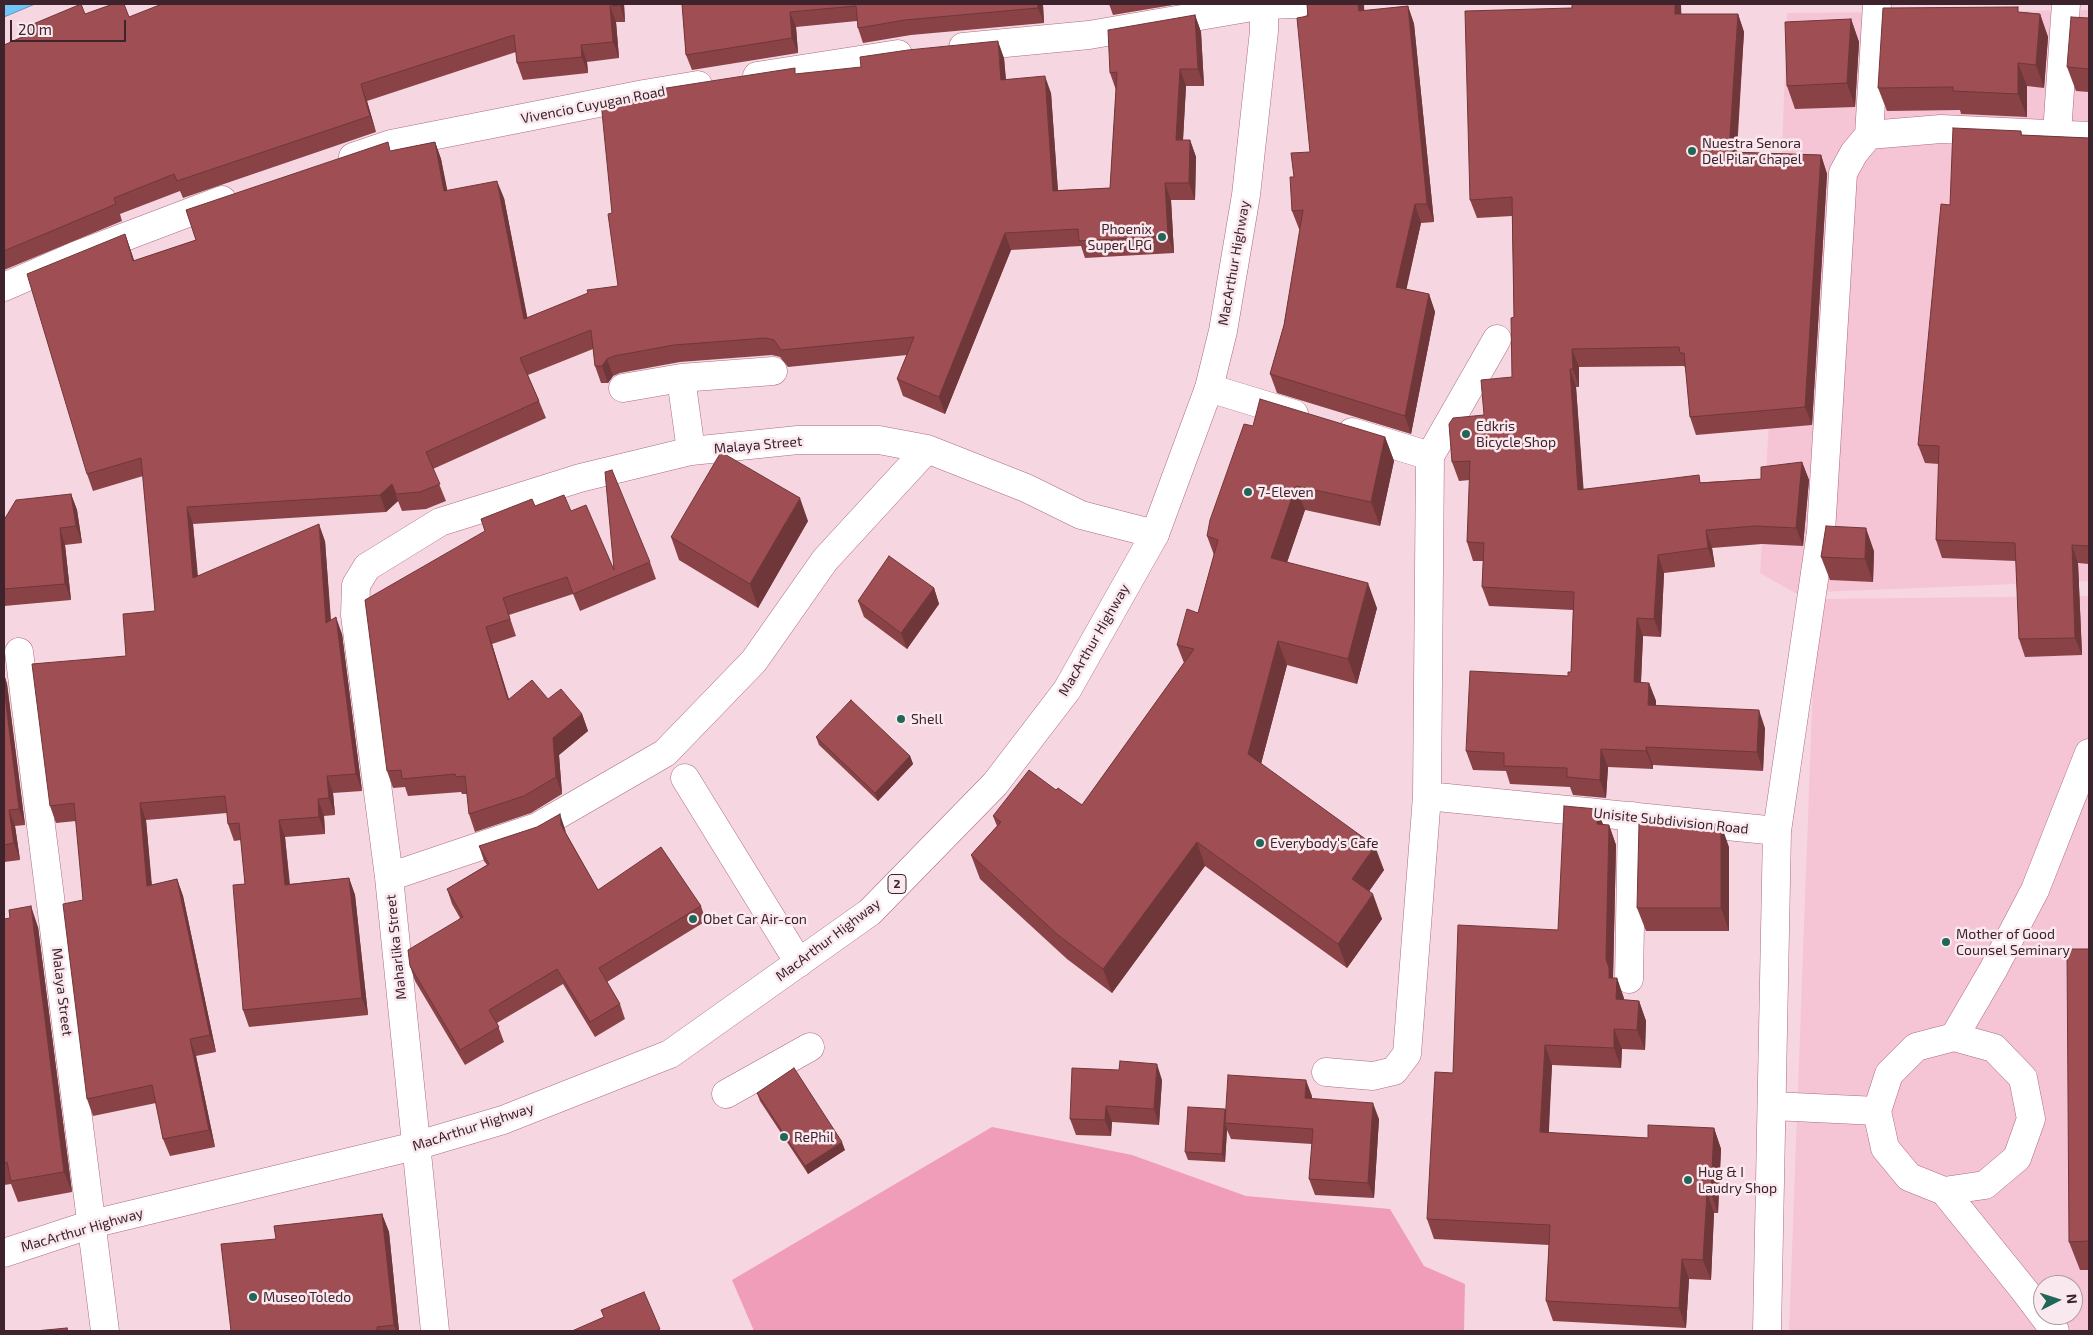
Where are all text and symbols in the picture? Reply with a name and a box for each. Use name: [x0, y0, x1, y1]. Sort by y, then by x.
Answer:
scale bar: [12, 10, 129, 42]
text: 20 m: [18, 20, 52, 38]
street label: Vivencio Cuyugan Road: [519, 83, 667, 127]
place label: Nuestra Senora Del Pilar Chapel: [1702, 135, 1802, 168]
marker: Nuestra Senora Del Pilar Chapel: [1686, 145, 1698, 157]
street label: MacArthur Highway: [1215, 199, 1253, 327]
place label: Phoenix Super LPG: [1088, 221, 1152, 253]
marker: Phoenix Super LPG: [1156, 231, 1168, 243]
place label: Edkris Bicycle Shop: [1476, 418, 1556, 451]
marker: Edkris Bicycle Shop: [1460, 428, 1472, 440]
street label: Malaya Street: [713, 433, 803, 457]
place label: 7-Eleven: [1258, 484, 1314, 500]
marker: 7-Eleven: [1242, 486, 1254, 498]
street label: MacArthur Highway: [1055, 581, 1133, 699]
place label: Shell: [911, 711, 943, 727]
marker: Shell: [895, 713, 907, 725]
street label: Unisite Subdivision Road: [1593, 805, 1749, 837]
place label: Everybody's Cafe: [1270, 835, 1379, 851]
marker: Everybody's Cafe: [1254, 837, 1266, 849]
road number: 2: [888, 874, 906, 894]
street label: Maharlika Street: [382, 893, 410, 1001]
street label: MacArthur Highway: [772, 895, 884, 985]
place label: Obet Car Air-con: [703, 911, 807, 927]
marker: Obet Car Air-con: [687, 913, 699, 925]
place label: Mother of Good Counsel Seminary: [1956, 926, 2070, 959]
marker: Mother of Good Counsel Seminary: [1940, 936, 1952, 948]
street label: Malaya Street: [48, 947, 76, 1037]
street label: MacArthur Highway: [410, 1099, 536, 1155]
place label: RePhil: [794, 1129, 834, 1145]
marker: RePhil: [778, 1131, 790, 1143]
place label: Hug & I Laudry Shop: [1698, 1164, 1777, 1196]
marker: Hug & I Laudry Shop: [1682, 1174, 1694, 1186]
street label: MacArthur Highway: [19, 1204, 145, 1256]
north arrow: [2033, 1275, 2083, 1325]
place label: Museo Toledo: [263, 1289, 351, 1305]
marker: Museo Toledo: [247, 1291, 259, 1303]
text: N: [2064, 1293, 2081, 1305]

